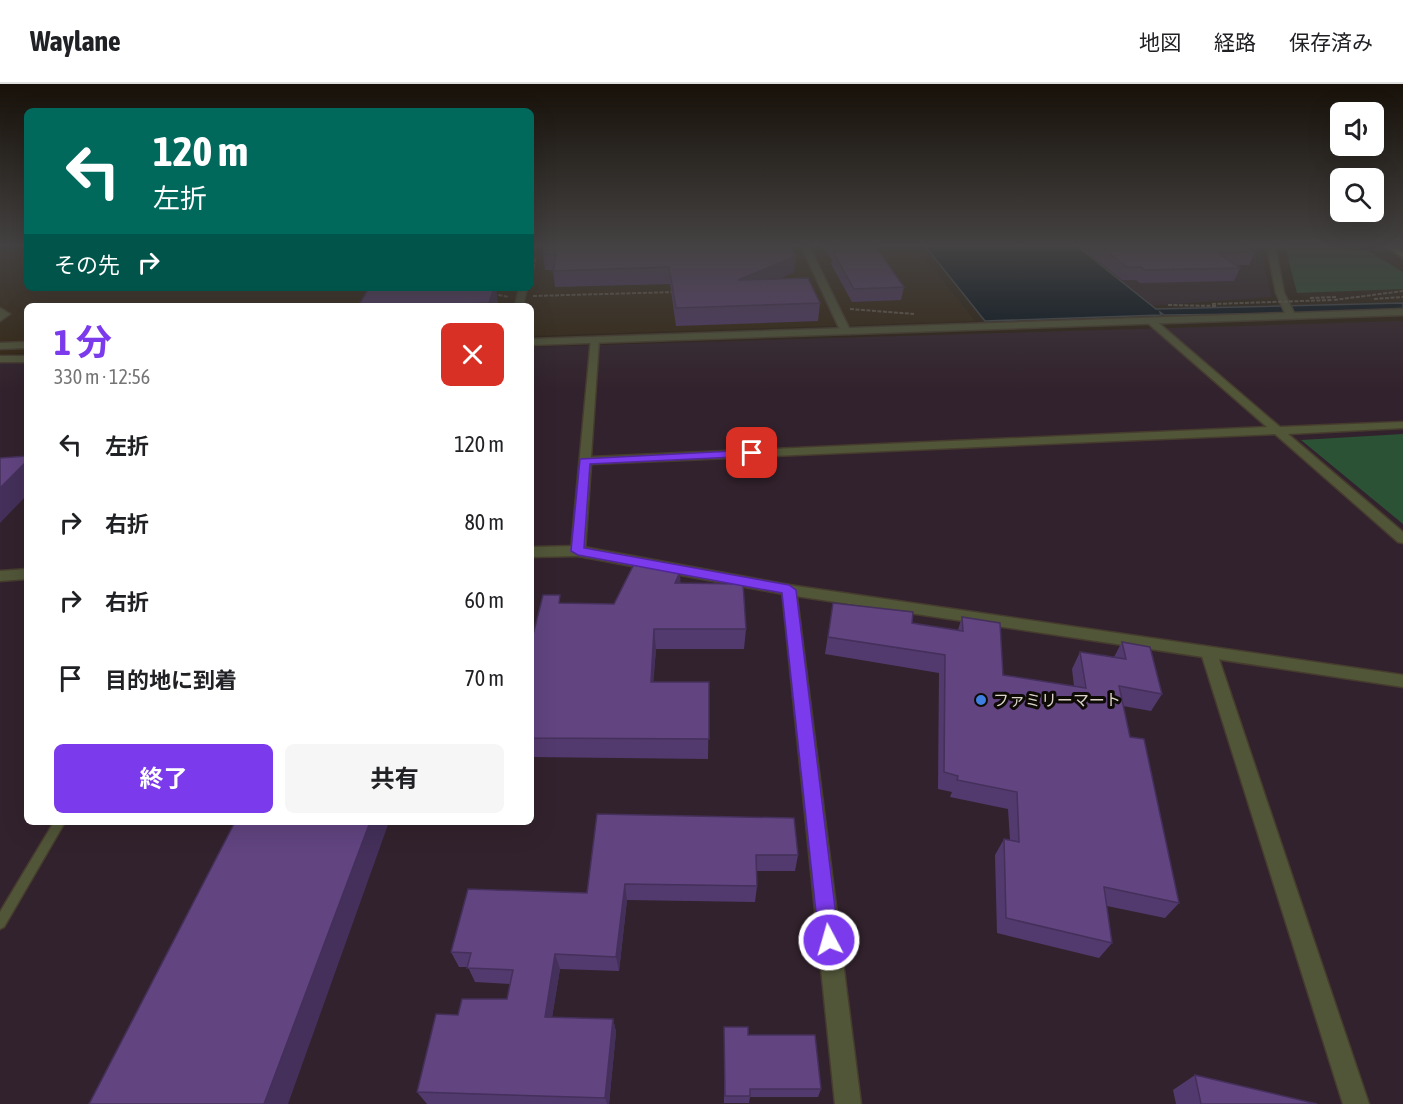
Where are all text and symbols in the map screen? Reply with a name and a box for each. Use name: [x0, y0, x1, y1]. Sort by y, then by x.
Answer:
text: Waylane: [30, 25, 121, 57]
text: 地図: [1139, 30, 1181, 54]
text: 経路: [1214, 30, 1256, 54]
text: 保存済み: [1289, 30, 1373, 54]
map controls: [1330, 102, 1384, 222]
button: sound: [1330, 102, 1384, 156]
text: 120 m: [153, 127, 248, 175]
icon: left: [54, 132, 132, 210]
button: search: [1330, 168, 1384, 222]
text: 左折: [153, 183, 207, 214]
icon: right: [132, 246, 165, 279]
text: その先: [54, 252, 120, 278]
text: 1 分: [54, 321, 112, 363]
button: close: [441, 323, 504, 386]
text: 330 m · 12:56: [54, 365, 150, 388]
pin: [726, 427, 777, 478]
icon: left: [54, 428, 87, 461]
text: 120 m: [454, 431, 504, 457]
text: 左折: [105, 433, 149, 459]
icon: arrive: [735, 436, 768, 469]
icon: right: [54, 506, 87, 539]
text: 80 m: [464, 509, 504, 535]
text: 右折: [105, 511, 149, 537]
icon: right: [54, 584, 87, 617]
text: 60 m: [464, 587, 504, 613]
text: 右折: [105, 589, 149, 615]
icon: arrive: [54, 662, 87, 695]
text: 70 m: [464, 665, 504, 691]
text: 目的地に到着: [105, 667, 237, 693]
place label: ファミリーマート: [993, 691, 1121, 709]
marker: ファミリーマート: [974, 693, 988, 707]
button: 終了: [54, 744, 273, 813]
button: 共有: [285, 744, 504, 813]
position arrow: [797, 908, 861, 972]

